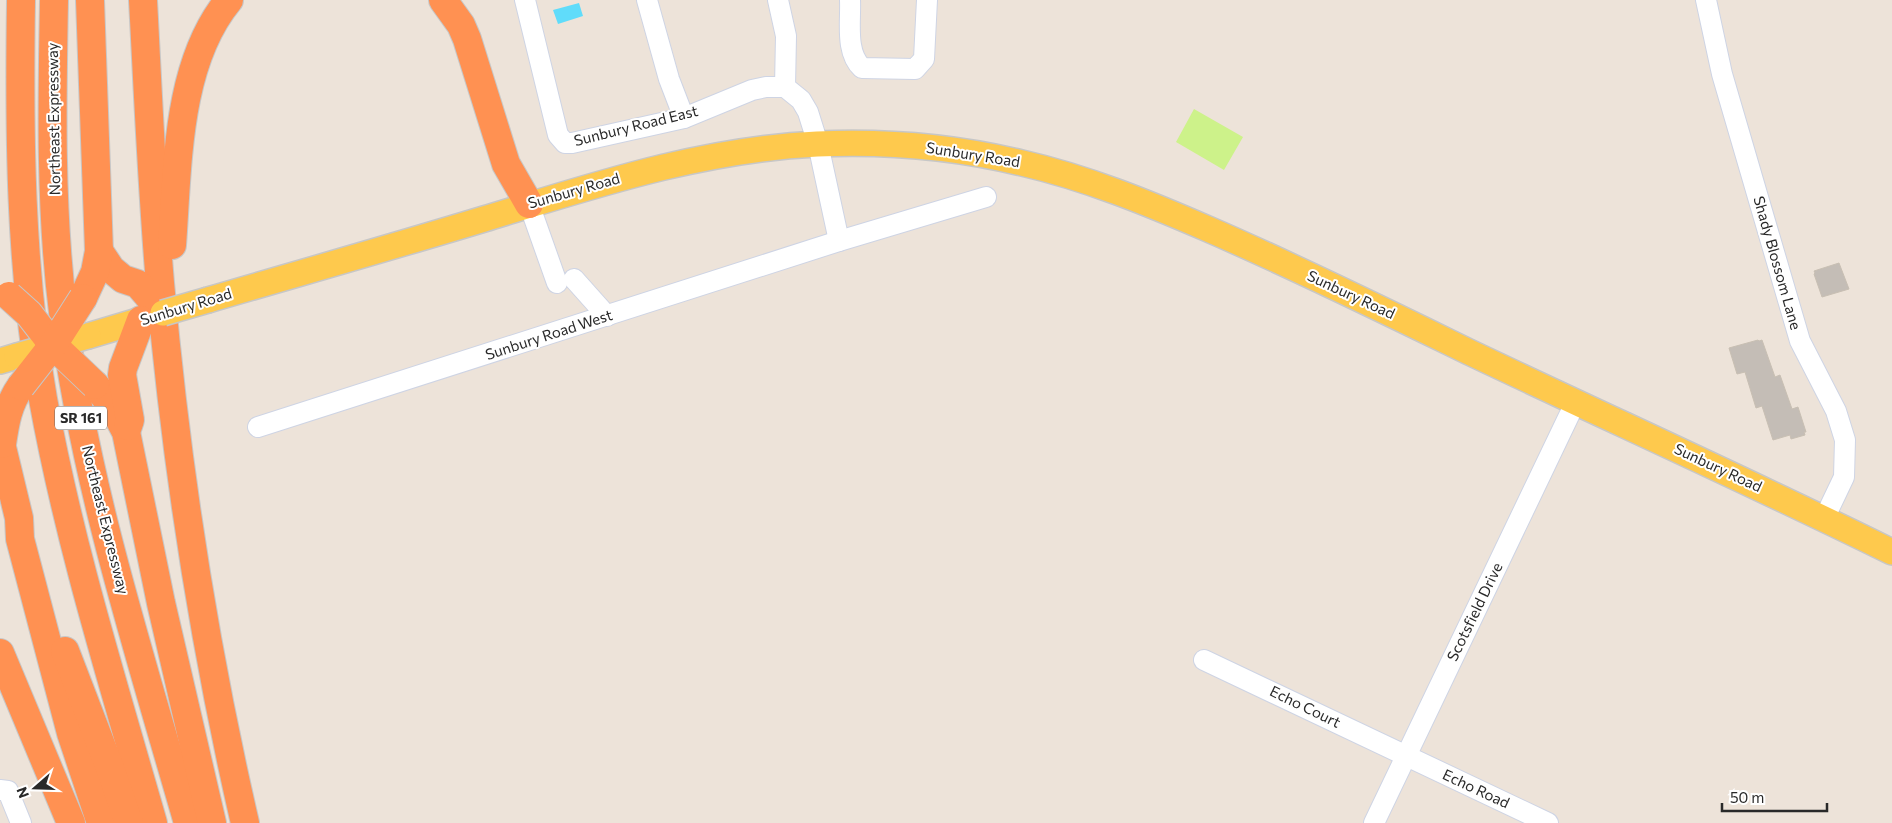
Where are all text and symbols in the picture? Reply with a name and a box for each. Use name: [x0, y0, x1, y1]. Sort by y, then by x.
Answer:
street label: Northeast Expressway: [43, 42, 63, 196]
street label: Sunbury Road East: [572, 101, 700, 149]
street label: Sunbury Road: [925, 138, 1021, 170]
street label: Sunbury Road: [526, 168, 622, 212]
street label: Shady Blossom Lane: [1750, 194, 1806, 332]
street label: Sunbury Road: [1305, 266, 1398, 322]
street label: Sunbury Road: [138, 284, 234, 328]
street label: Sunbury Road West: [483, 305, 615, 363]
road number: SR 161: [55, 406, 107, 429]
street label: Sunbury Road: [1672, 439, 1765, 495]
street label: Northeast Expressway: [79, 443, 133, 596]
street label: Scotsfield Drive: [1442, 559, 1506, 664]
street label: Echo Court: [1267, 681, 1344, 731]
north arrow: [10, 763, 60, 813]
street label: Echo Road: [1440, 765, 1513, 811]
scale bar: [1722, 780, 1827, 812]
text: N: [13, 785, 32, 800]
text: 50 m: [1730, 788, 1764, 806]

